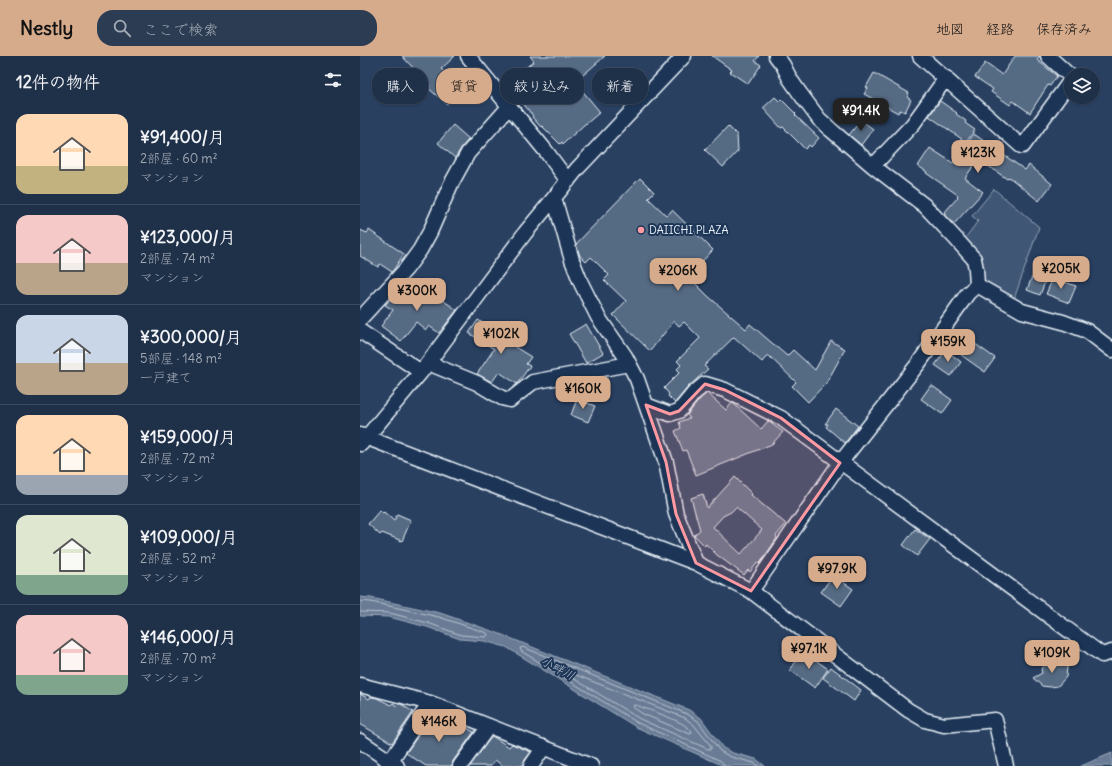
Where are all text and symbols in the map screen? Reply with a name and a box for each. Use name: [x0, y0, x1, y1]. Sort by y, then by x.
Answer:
search box: [97, 10, 377, 46]
text: Nestly: [20, 16, 73, 40]
icon: search: [111, 17, 133, 39]
text: ここで検索: [143, 20, 218, 39]
text: 地図: [936, 20, 964, 38]
text: 経路: [986, 20, 1014, 38]
text: 保存済み: [1036, 20, 1092, 38]
chip: 購入: [372, 68, 428, 104]
chip: 賃貸: [436, 68, 492, 104]
chip: 絞り込み: [500, 68, 584, 104]
chip: 新着: [592, 68, 648, 104]
map controls: [1064, 68, 1100, 104]
button: layers: [1064, 68, 1100, 104]
icon: filters: [322, 69, 344, 91]
text: 12件の物件: [16, 71, 100, 93]
pin: ¥91.4K: [828, 98, 894, 132]
text: ¥91.4K: [842, 102, 880, 119]
text: ¥91,400/月: [140, 126, 225, 148]
icon: home: [48, 130, 96, 178]
pin: ¥123K: [950, 140, 1006, 174]
text: ¥123K: [960, 144, 996, 161]
text: 2部屋 · 60 m²: [140, 150, 218, 167]
text: マンション: [140, 169, 204, 186]
place label: DAIICHI PLAZA: [649, 223, 729, 237]
marker: DAIICHI PLAZA: [636, 225, 646, 235]
text: ¥123,000/月: [140, 226, 236, 248]
icon: home: [48, 231, 96, 279]
text: 2部屋 · 74 m²: [140, 250, 215, 267]
pin: ¥205K: [1033, 256, 1089, 290]
pin: ¥206K: [650, 258, 706, 292]
text: ¥205K: [1042, 260, 1080, 277]
text: ¥206K: [659, 262, 697, 279]
text: マンション: [140, 269, 204, 286]
pin: ¥300K: [389, 278, 445, 312]
text: ¥300K: [397, 282, 437, 299]
pin: ¥102K: [473, 321, 529, 355]
text: ¥102K: [483, 325, 519, 342]
text: ¥300,000/月: [140, 326, 242, 348]
pin: ¥159K: [920, 329, 976, 363]
icon: home: [48, 331, 96, 379]
text: ¥159K: [930, 333, 966, 350]
text: 5部屋 · 148 m²: [140, 350, 222, 367]
text: 一戸建て: [140, 369, 192, 386]
pin: ¥160K: [555, 376, 611, 410]
text: ¥160K: [565, 380, 601, 397]
text: ¥159,000/月: [140, 426, 236, 448]
icon: home: [48, 431, 96, 479]
text: 2部屋 · 72 m²: [140, 450, 215, 467]
text: マンション: [140, 469, 204, 486]
text: ¥109,000/月: [140, 526, 237, 548]
icon: home: [48, 531, 96, 579]
text: 2部屋 · 52 m²: [140, 550, 216, 567]
pin: ¥97.9K: [804, 556, 870, 590]
text: ¥97.9K: [817, 560, 857, 577]
text: マンション: [140, 569, 204, 586]
text: ¥146,000/月: [140, 626, 236, 648]
icon: home: [48, 631, 96, 679]
pin: ¥97.1K: [776, 636, 842, 670]
text: ¥97.1K: [791, 640, 827, 657]
pin: ¥109K: [1024, 640, 1080, 674]
text: ¥109K: [1034, 644, 1070, 661]
text: 2部屋 · 70 m²: [140, 650, 216, 667]
water label: 小畔川: [539, 653, 577, 683]
text: マンション: [140, 669, 204, 686]
pin: ¥146K: [411, 709, 467, 743]
text: ¥146K: [421, 713, 457, 730]

